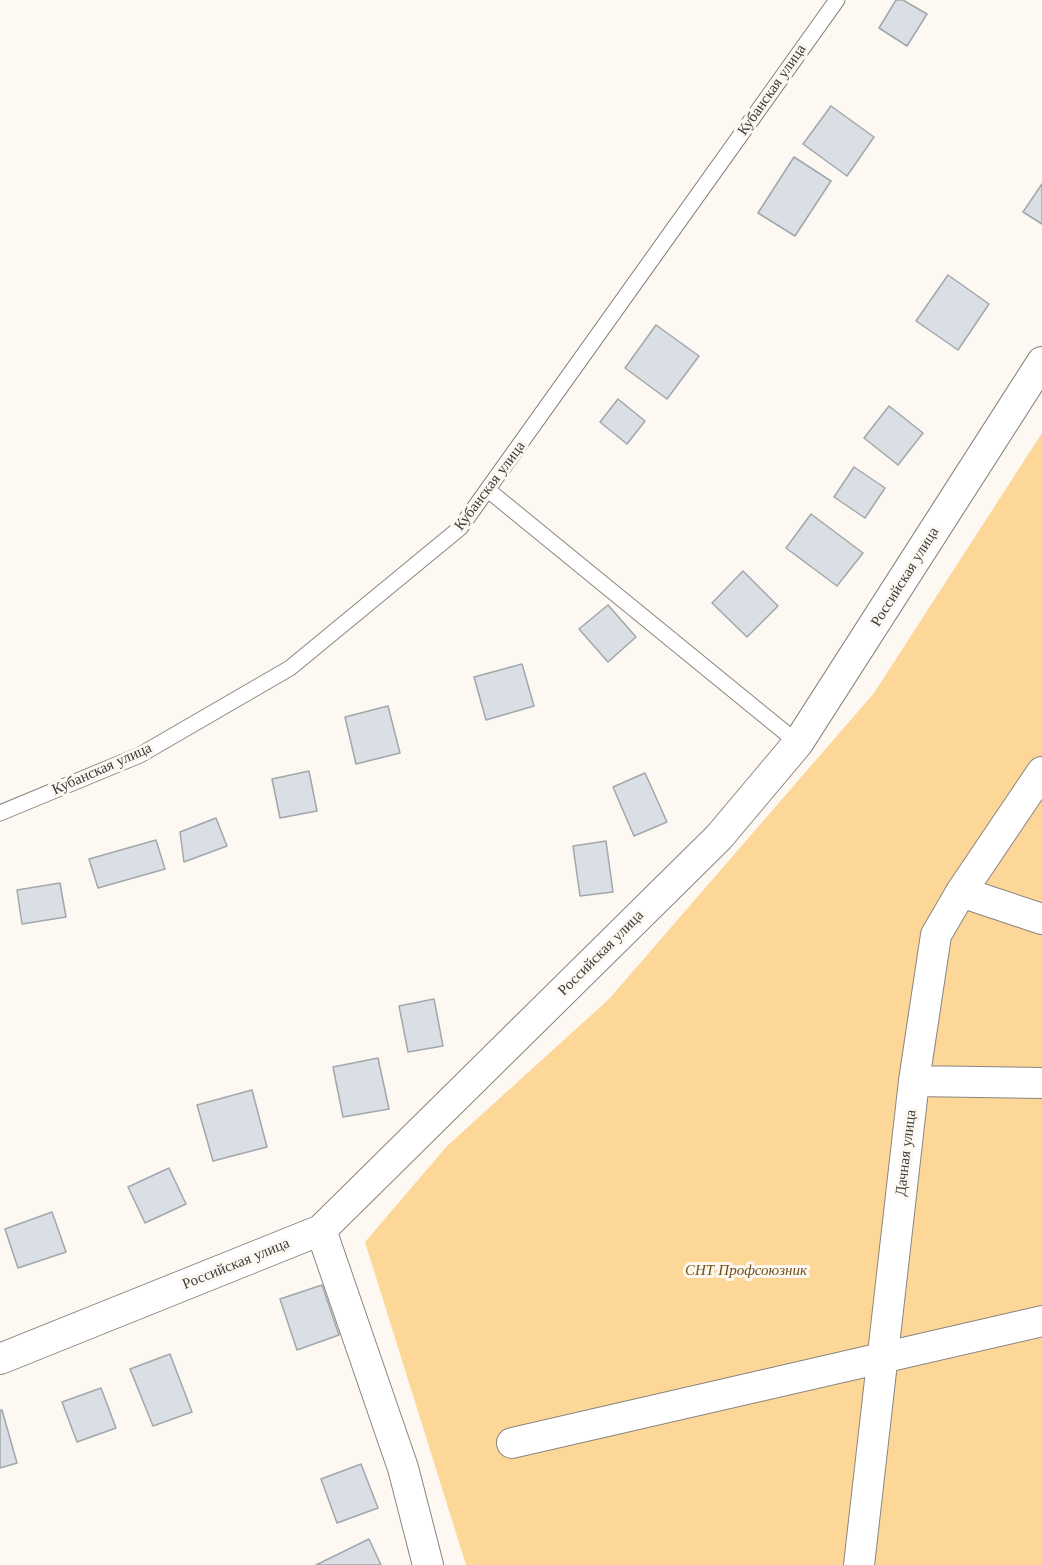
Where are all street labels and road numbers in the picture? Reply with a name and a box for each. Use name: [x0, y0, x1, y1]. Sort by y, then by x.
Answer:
street label: Кубанская улица: [734, 41, 810, 139]
street label: Кубанская улица: [451, 438, 529, 534]
street label: Российская улица: [867, 524, 943, 630]
street label: Кубанская улица: [49, 739, 155, 799]
street label: Российская улица: [554, 906, 648, 1000]
street label: Дачная улица: [892, 1109, 920, 1197]
street label: Российская улица: [180, 1234, 292, 1294]

